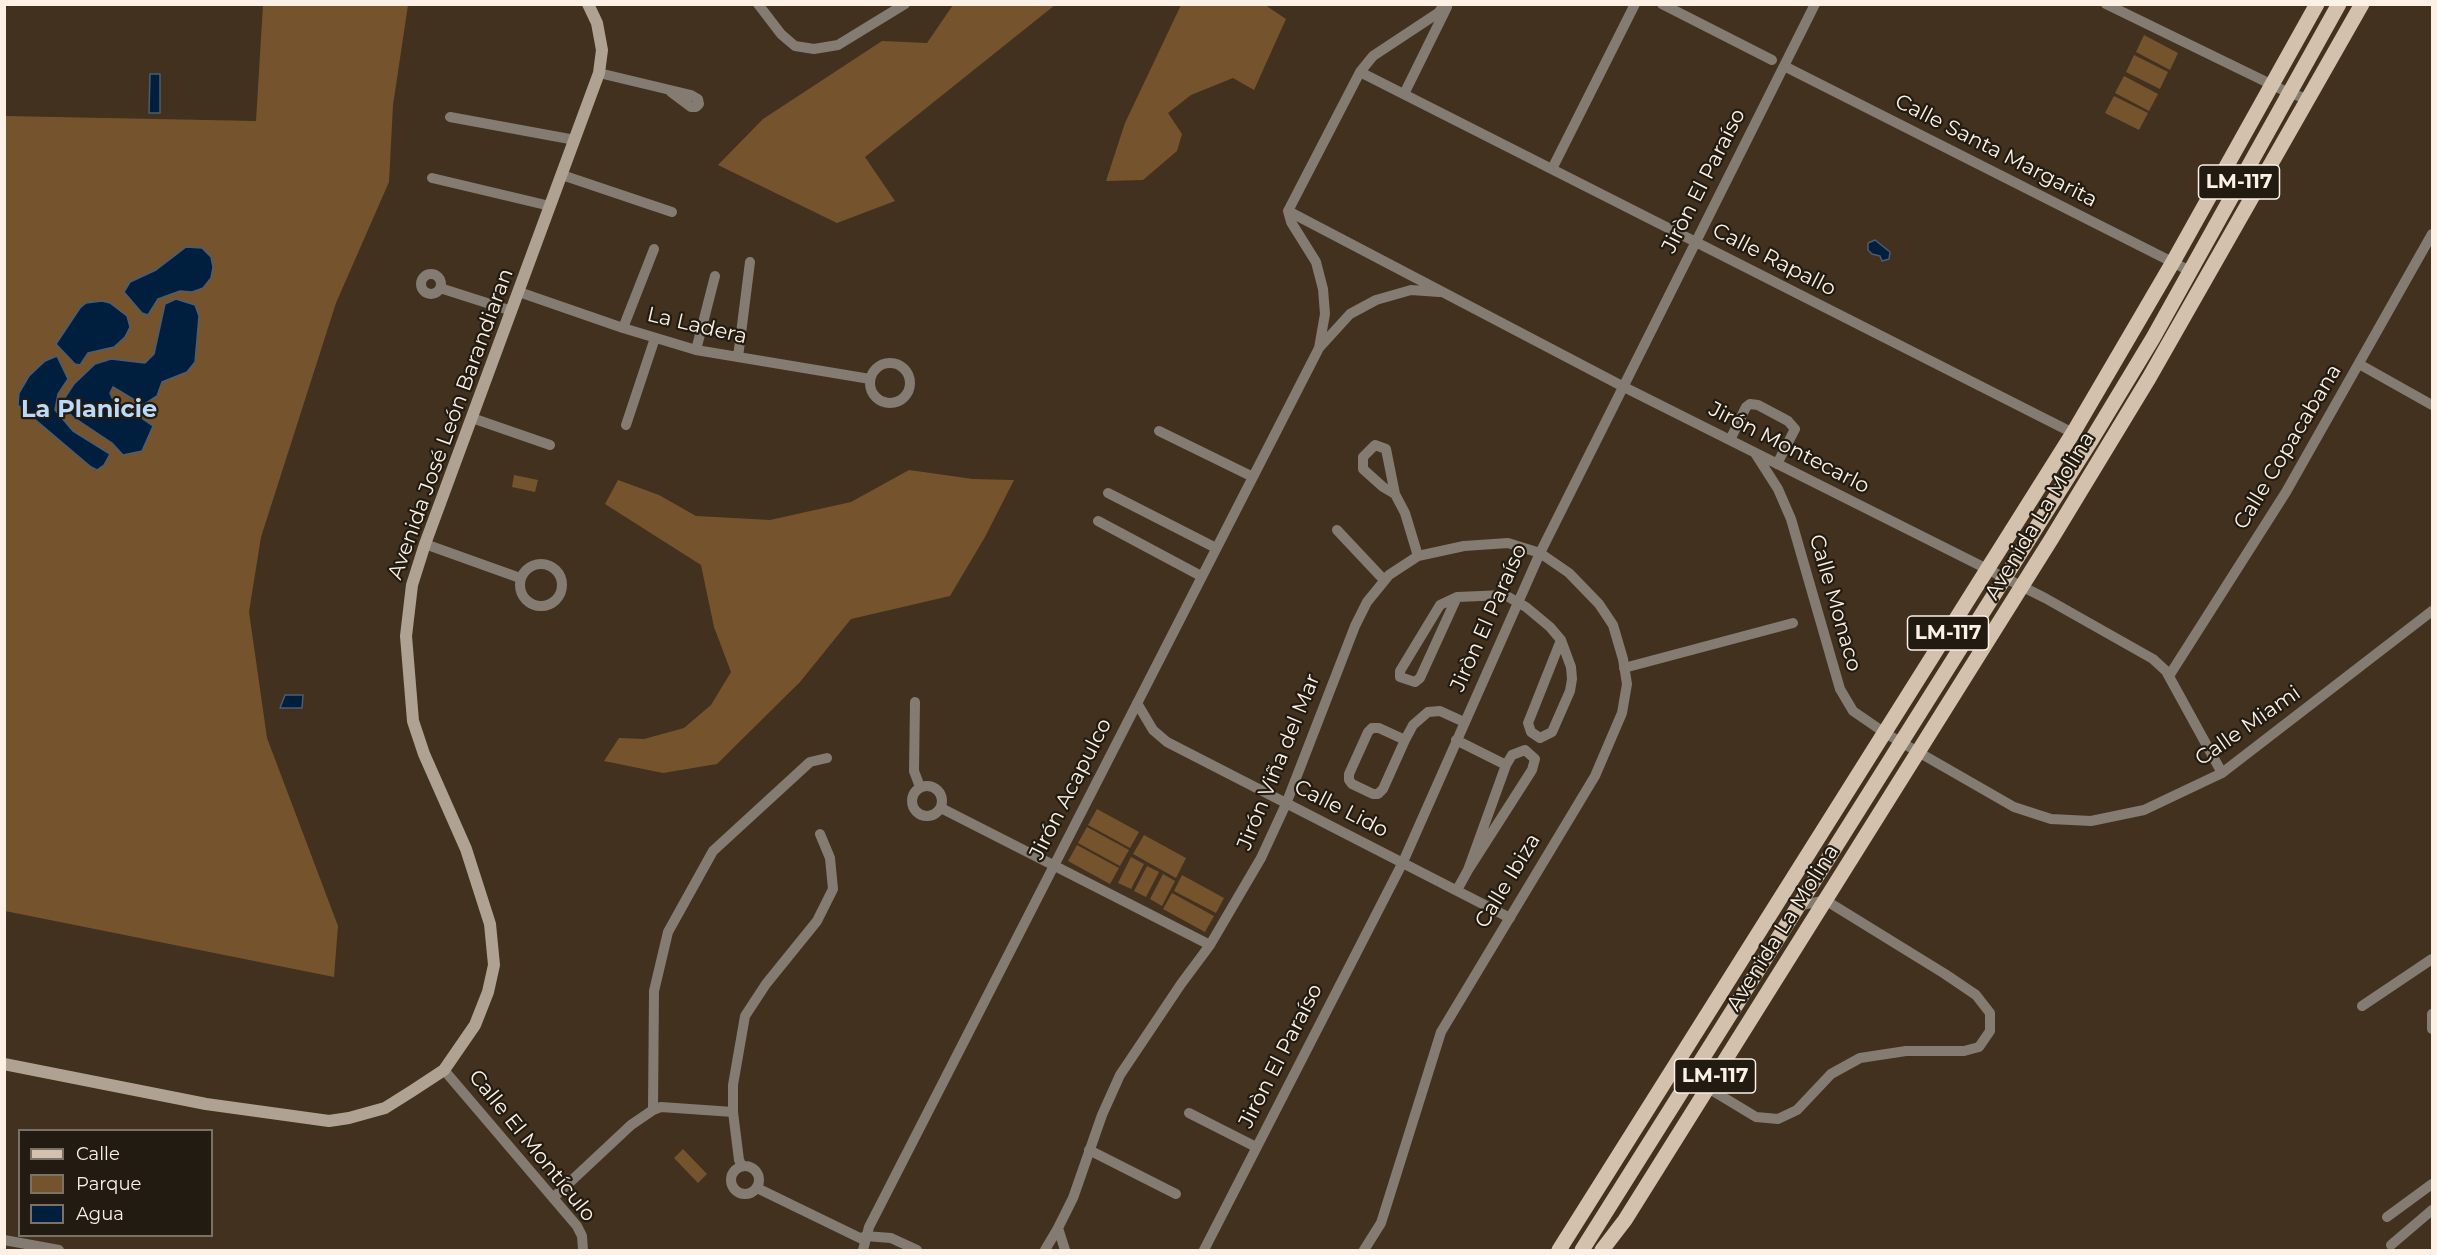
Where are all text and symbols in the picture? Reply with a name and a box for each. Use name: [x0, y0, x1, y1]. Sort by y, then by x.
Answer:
street label: Calle Santa Margarita: [1891, 89, 2101, 213]
street label: Jiròn El Paraíso: [1657, 105, 1751, 257]
road number: LM-117: [2198, 165, 2280, 199]
street label: Calle Rapallo: [1708, 218, 1840, 302]
street label: Avenida José León Barandiaran: [383, 265, 519, 583]
street label: La Ladera: [645, 302, 749, 350]
street label: Calle Copacabana: [2229, 360, 2347, 534]
district label: La Planicie: [21, 396, 157, 424]
street label: Jirón Montecarlo: [1705, 397, 1873, 499]
street label: Avenida La Molina: [1980, 427, 2100, 605]
street label: Calle Monaco: [1803, 532, 1867, 674]
street label: Jiròn El Paraíso: [1445, 540, 1533, 696]
road number: LM-117: [1908, 616, 1988, 650]
street label: Jirón Viña del Mar: [1232, 670, 1326, 854]
street label: Calle Miami: [2191, 681, 2305, 771]
street label: Jirón Acapulco: [1025, 714, 1117, 864]
street label: Calle Lido: [1290, 775, 1392, 843]
street label: Calle Ibiza: [1470, 829, 1546, 933]
street label: Avenida La Molina: [1722, 840, 1844, 1016]
street label: Jiròn El Paraíso: [1234, 980, 1328, 1132]
road number: LM-117: [1674, 1059, 1756, 1093]
street label: Calle El Montículo: [463, 1065, 601, 1227]
legend: [18, 1129, 213, 1237]
text: Calle: [76, 1143, 120, 1165]
text: Parque: [76, 1173, 141, 1195]
text: Agua: [76, 1203, 124, 1225]

